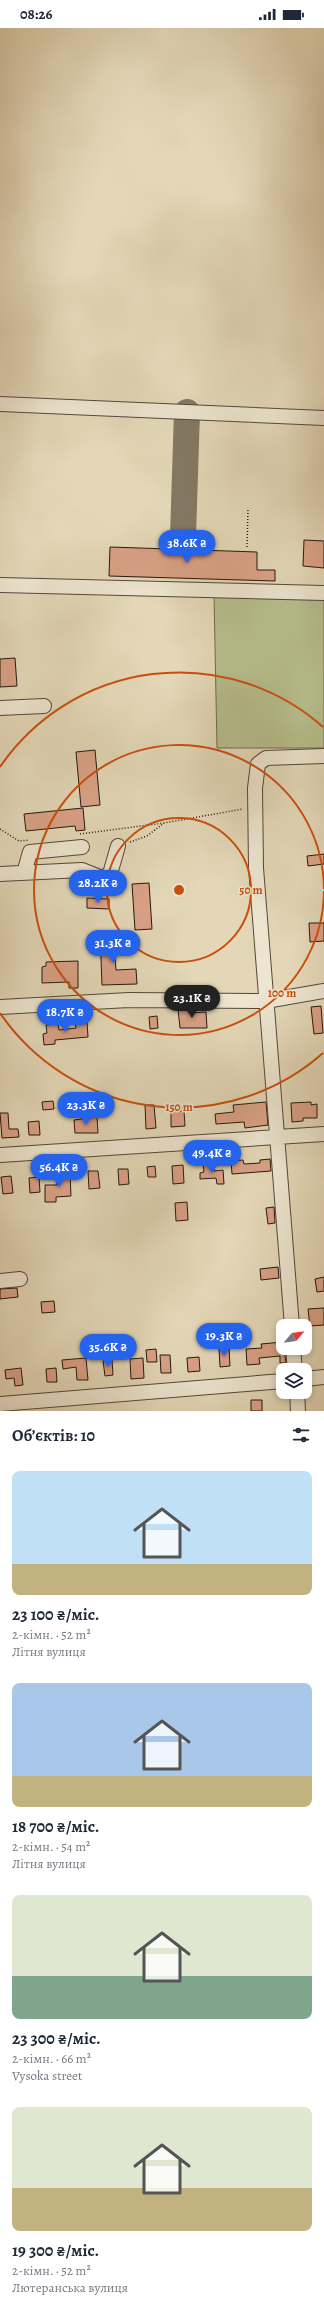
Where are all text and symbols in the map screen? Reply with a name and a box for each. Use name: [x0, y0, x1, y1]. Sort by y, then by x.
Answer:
text: 08:26: [20, 4, 53, 24]
pin: 38.6K ₴: [150, 530, 224, 564]
text: 38.6K ₴: [167, 534, 207, 551]
pin: 28.2K ₴: [61, 870, 135, 904]
text: 28.2K ₴: [78, 874, 118, 891]
text: 50 m: [239, 882, 263, 898]
centre of rings: [172, 883, 186, 897]
pin: 31.3K ₴: [76, 930, 150, 964]
text: 31.3K ₴: [94, 934, 132, 951]
pin: 23.1K ₴: [155, 985, 229, 1019]
text: 100 m: [268, 985, 296, 1001]
text: 23.1K ₴: [173, 989, 211, 1006]
pin: 18.7K ₴: [28, 999, 102, 1033]
text: 18.7K ₴: [46, 1003, 84, 1020]
pin: 23.3K ₴: [49, 1092, 123, 1126]
text: 23.3K ₴: [67, 1096, 105, 1113]
text: 150 m: [165, 1099, 193, 1115]
pin: 49.4K ₴: [175, 1140, 249, 1174]
text: 49.4K ₴: [192, 1144, 232, 1161]
pin: 56.4K ₴: [22, 1154, 96, 1188]
text: 56.4K ₴: [39, 1158, 79, 1175]
north arrow: [276, 1319, 312, 1355]
map controls: [276, 1319, 312, 1399]
pin: 19.3K ₴: [187, 1323, 261, 1357]
text: 19.3K ₴: [205, 1327, 243, 1344]
pin: 35.6K ₴: [71, 1334, 145, 1368]
text: 35.6K ₴: [89, 1338, 127, 1355]
button: layers: [276, 1363, 312, 1399]
text: Об’єктів: 10: [12, 1424, 95, 1447]
icon: filters: [290, 1424, 312, 1446]
icon: home: [126, 1497, 198, 1569]
text: 23 100 ₴/міс.: [12, 1603, 99, 1626]
text: 2-кімн. · 52 m²: [12, 1626, 91, 1643]
text: Літня вулиця: [12, 1643, 86, 1660]
icon: home: [126, 1709, 198, 1781]
text: 18 700 ₴/міс.: [12, 1815, 99, 1838]
text: 2-кімн. · 54 m²: [12, 1838, 90, 1855]
text: Літня вулиця: [12, 1855, 86, 1872]
icon: home: [126, 1921, 198, 1993]
text: 23 300 ₴/міс.: [12, 2027, 101, 2050]
text: 2-кімн. · 66 m²: [12, 2050, 91, 2067]
text: Vysoka street: [12, 2067, 82, 2084]
icon: home: [126, 2133, 198, 2205]
text: 19 300 ₴/міс.: [12, 2239, 99, 2262]
text: 2-кімн. · 52 m²: [12, 2262, 91, 2279]
text: Лютеранська вулиця: [12, 2279, 128, 2296]

